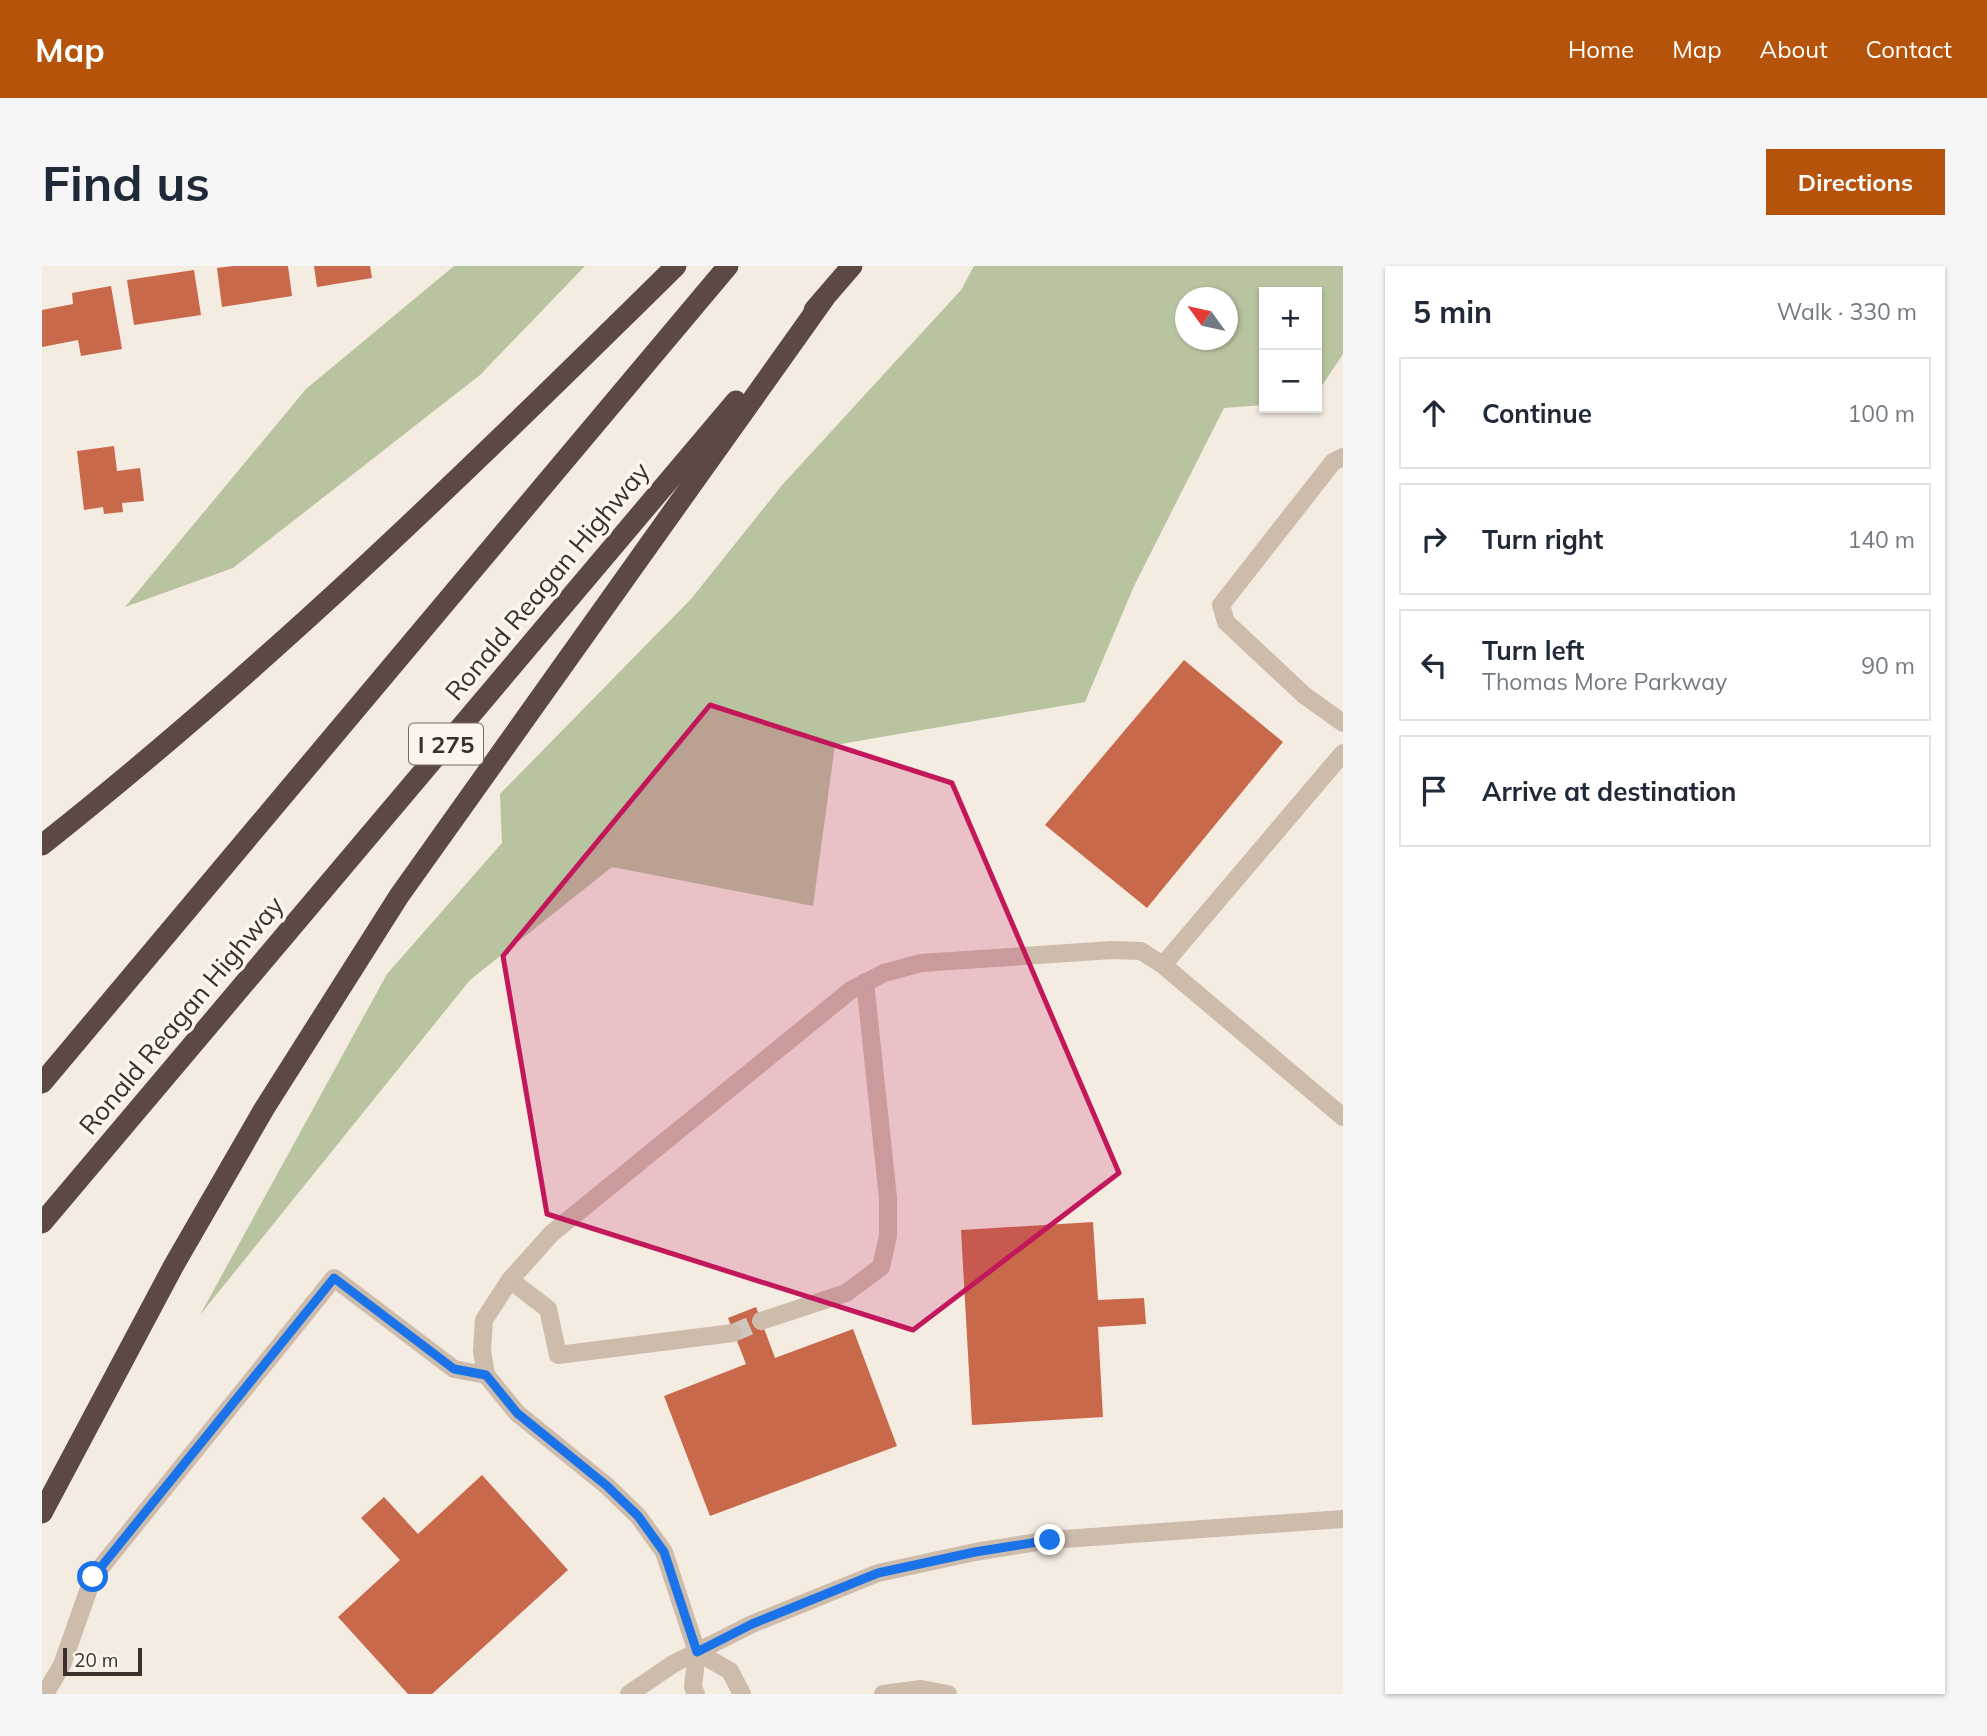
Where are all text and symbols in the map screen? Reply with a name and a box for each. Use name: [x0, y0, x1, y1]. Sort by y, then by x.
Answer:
text: Map: [35, 29, 105, 70]
text: Home: [1568, 34, 1634, 64]
text: Map: [1672, 34, 1722, 64]
text: About: [1760, 34, 1828, 64]
text: Contact: [1866, 34, 1952, 64]
button: Directions: [1766, 149, 1945, 215]
text: Find us: [42, 152, 210, 213]
north arrow: [1175, 287, 1238, 350]
map controls: [1259, 287, 1322, 413]
button: +: [1259, 287, 1322, 350]
text: 5 min: [1413, 293, 1492, 331]
text: Walk · 330 m: [1777, 297, 1917, 326]
button: −: [1259, 350, 1322, 413]
icon: ahead: [1415, 394, 1453, 432]
text: Continue: [1482, 397, 1592, 430]
text: 100 m: [1847, 399, 1915, 428]
street label: Ronald Reagan Highway: [438, 455, 657, 707]
icon: right: [1415, 520, 1453, 558]
text: Turn right: [1482, 523, 1603, 556]
text: 140 m: [1847, 525, 1915, 554]
text: Turn left: [1482, 634, 1584, 667]
icon: left: [1415, 646, 1453, 684]
text: 90 m: [1861, 651, 1915, 680]
text: Thomas More Parkway: [1482, 667, 1727, 696]
road number: I 275: [409, 724, 483, 765]
icon: arrive: [1415, 772, 1453, 810]
text: Arrive at destination: [1482, 775, 1737, 808]
street label: Ronald Reagan Highway: [72, 889, 291, 1141]
route end: [1034, 1524, 1065, 1555]
route start: [77, 1561, 108, 1592]
scale bar: [63, 1645, 142, 1677]
text: 20 m: [74, 1648, 118, 1672]

